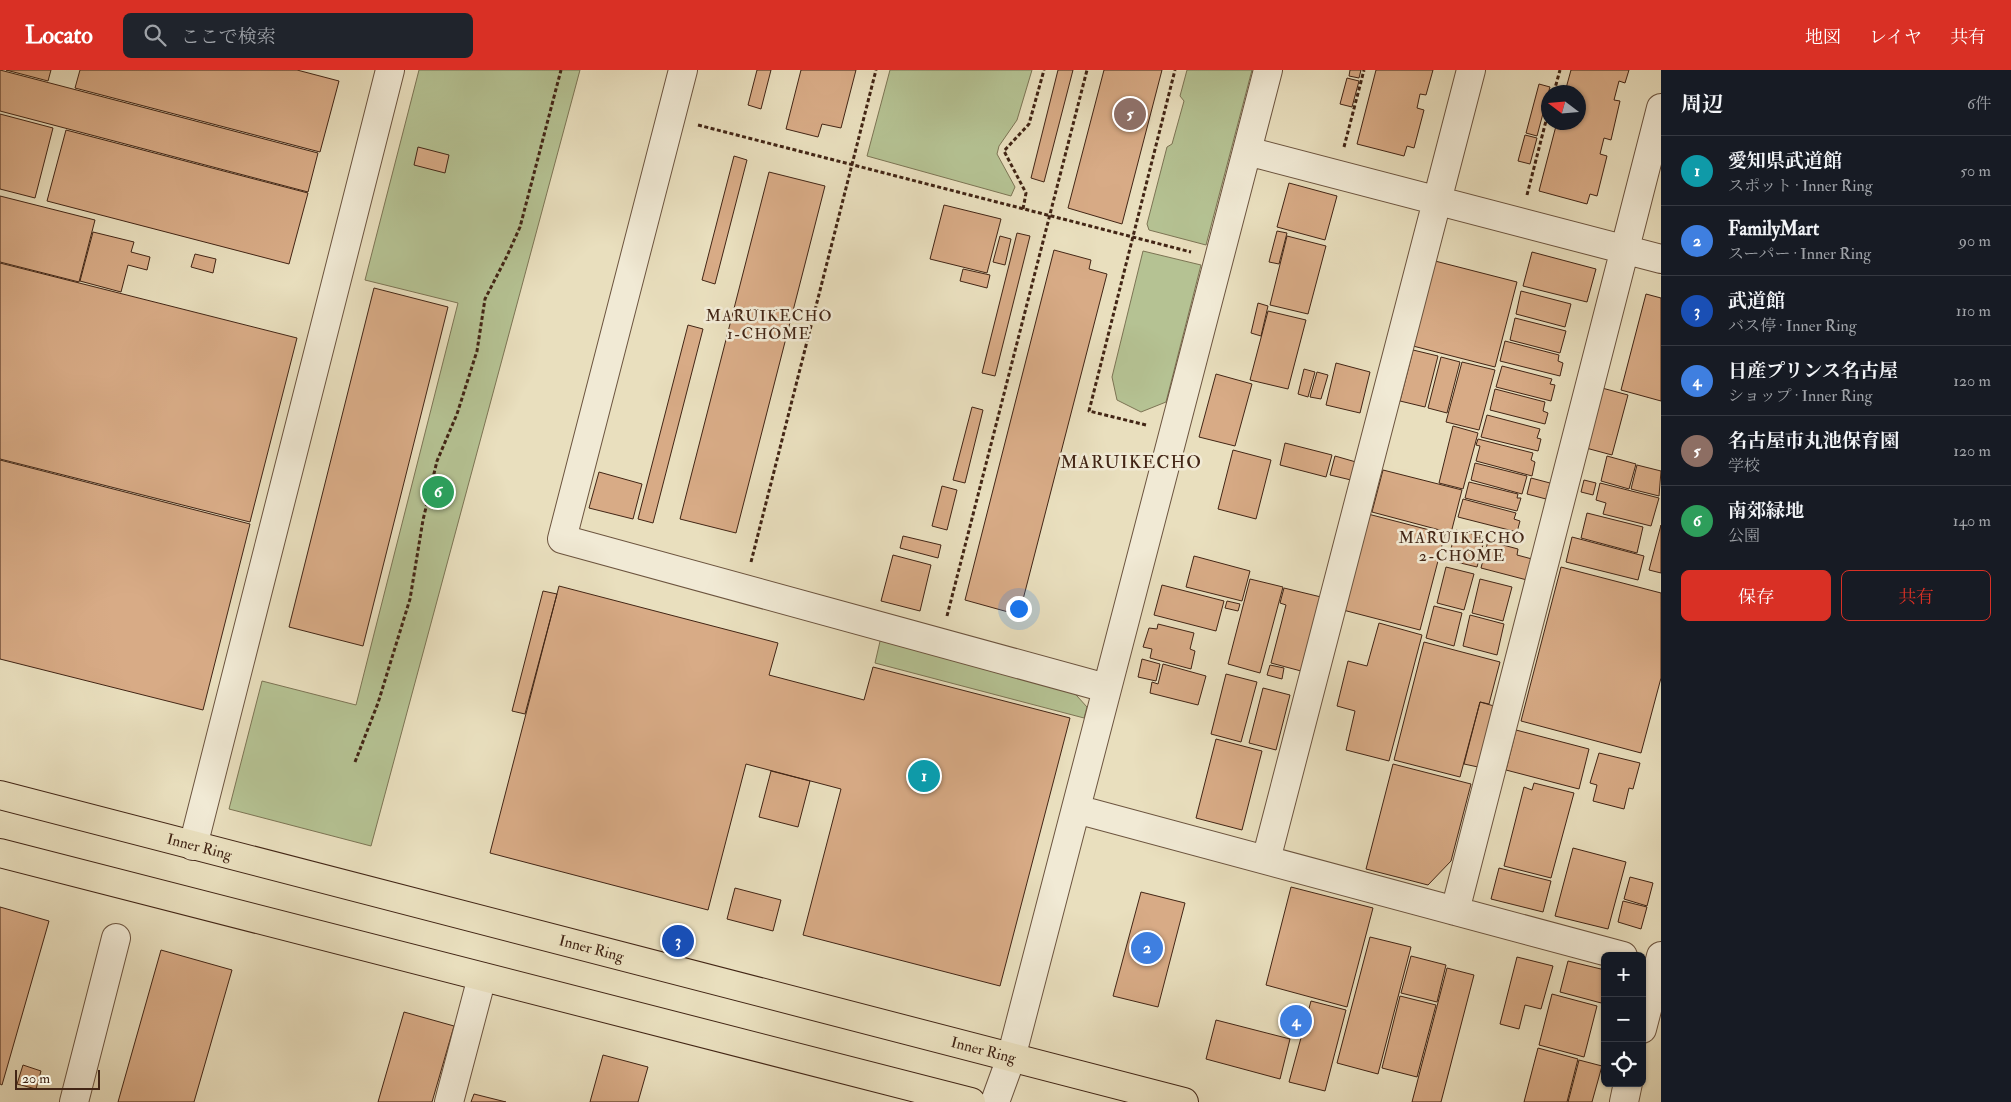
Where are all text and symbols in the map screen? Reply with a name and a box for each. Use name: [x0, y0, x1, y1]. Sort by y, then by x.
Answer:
search box: [123, 13, 473, 58]
text: Locato: [25, 20, 93, 51]
icon: search: [141, 21, 169, 49]
text: ここで検索: [181, 25, 276, 49]
text: 地図: [1805, 26, 1841, 49]
text: レイヤ: [1869, 26, 1922, 49]
text: 共有: [1950, 26, 1986, 49]
north arrow: [1541, 85, 1586, 130]
text: 周辺: [1681, 91, 1723, 118]
text: 6件: [1967, 94, 1991, 114]
pin: 5: [1114, 95, 1146, 133]
text: 愛知県武道館: [1728, 149, 1842, 173]
text: 1: [1694, 161, 1700, 181]
text: 50 m: [1960, 161, 1991, 181]
text: スポット · Inner Ring: [1728, 176, 1873, 196]
text: FamilyMart: [1728, 217, 1819, 241]
text: 2: [1693, 231, 1701, 251]
text: 90 m: [1959, 231, 1991, 251]
text: スーパー · Inner Ring: [1728, 244, 1871, 264]
text: 武道館: [1728, 289, 1785, 313]
text: 3: [1694, 301, 1700, 321]
text: 110 m: [1956, 301, 1991, 321]
district label: MARUIKECHO 1-CHOME: [706, 306, 832, 344]
text: バス停 · Inner Ring: [1728, 316, 1857, 336]
text: 日産プリンス名古屋: [1728, 359, 1898, 383]
text: 4: [1693, 371, 1701, 391]
text: 120 m: [1953, 371, 1991, 391]
text: ショップ · Inner Ring: [1728, 386, 1872, 406]
text: 名古屋市丸池保育園: [1728, 429, 1899, 453]
text: 5: [1693, 441, 1701, 461]
text: 120 m: [1953, 441, 1991, 461]
district label: MARUIKECHO: [1060, 451, 1202, 474]
text: 学校: [1728, 456, 1760, 476]
pin: 6: [422, 473, 454, 511]
text: 南郊緑地: [1728, 499, 1804, 523]
text: 6: [1693, 511, 1701, 531]
text: 140 m: [1953, 511, 1991, 531]
text: 公園: [1728, 526, 1760, 546]
district label: MARUIKECHO 2-CHOME: [1399, 528, 1525, 566]
button: 保存: [1681, 570, 1831, 621]
button: 共有: [1841, 570, 1991, 621]
your location: [1006, 596, 1032, 622]
pin: 1: [908, 757, 940, 795]
street label: Inner Ring: [165, 829, 235, 864]
pin: 3: [662, 922, 694, 960]
pin: 2: [1131, 929, 1163, 967]
street label: Inner Ring: [557, 931, 627, 966]
map controls: [1601, 952, 1646, 1087]
button: +: [1601, 952, 1646, 997]
button: −: [1601, 997, 1646, 1042]
pin: 4: [1280, 1002, 1312, 1040]
street label: Inner Ring: [949, 1032, 1019, 1068]
button: locate: [1601, 1042, 1646, 1087]
scale bar: [15, 1067, 100, 1090]
text: 20 m: [22, 1070, 50, 1087]

